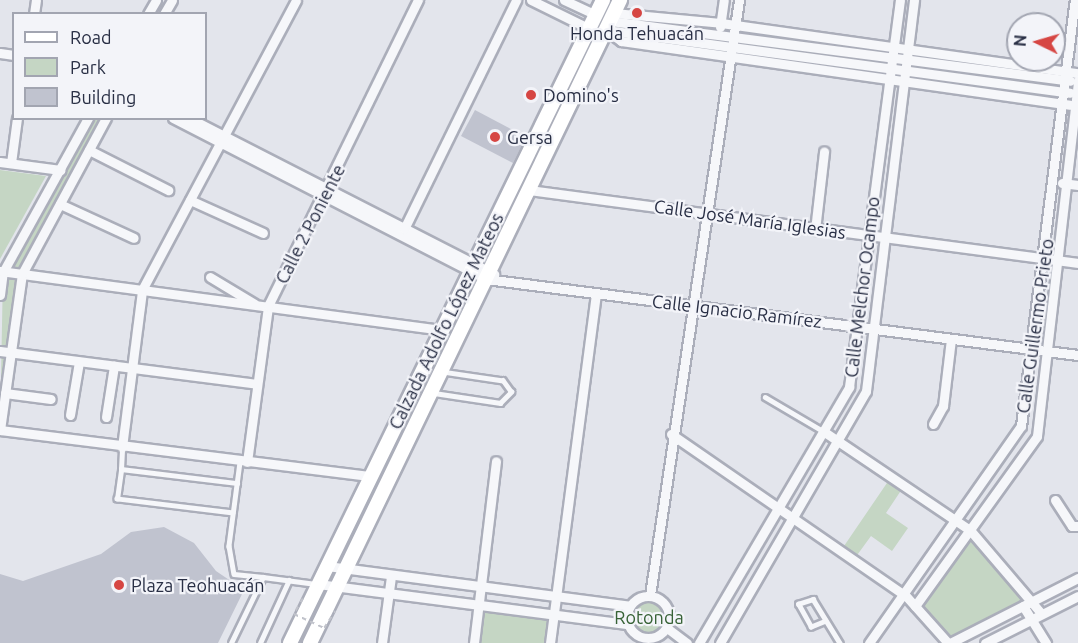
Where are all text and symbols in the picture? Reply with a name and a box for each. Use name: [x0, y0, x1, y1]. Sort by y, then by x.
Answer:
marker: Honda Tehuacán: [630, 6, 644, 20]
legend: [12, 12, 207, 120]
north arrow: [1006, 12, 1066, 72]
place label: Honda Tehuacán: [570, 22, 704, 44]
text: Road: [70, 27, 112, 47]
text: N: [1011, 34, 1030, 47]
text: Park: [70, 57, 106, 77]
place label: Domino's: [543, 84, 619, 106]
text: Building: [70, 87, 136, 107]
marker: Domino's: [524, 88, 538, 102]
place label: Gersa: [507, 126, 553, 148]
marker: Gersa: [488, 130, 502, 144]
street label: Calle 2 Poniente: [271, 161, 349, 287]
street label: Calle José María Iglesias: [653, 195, 847, 243]
street label: Calle Melchor Ocampo: [840, 195, 884, 379]
street label: Calzada Adolfo López Mateos: [384, 209, 508, 433]
street label: Calle Guillermo Prieto: [1012, 237, 1058, 415]
street label: Calle Ignacio Ramírez: [651, 290, 823, 332]
place label: Plaza Teohuacán: [131, 574, 265, 596]
marker: Plaza Teohuacán: [112, 578, 126, 592]
park label: Rotonda: [614, 606, 684, 628]

